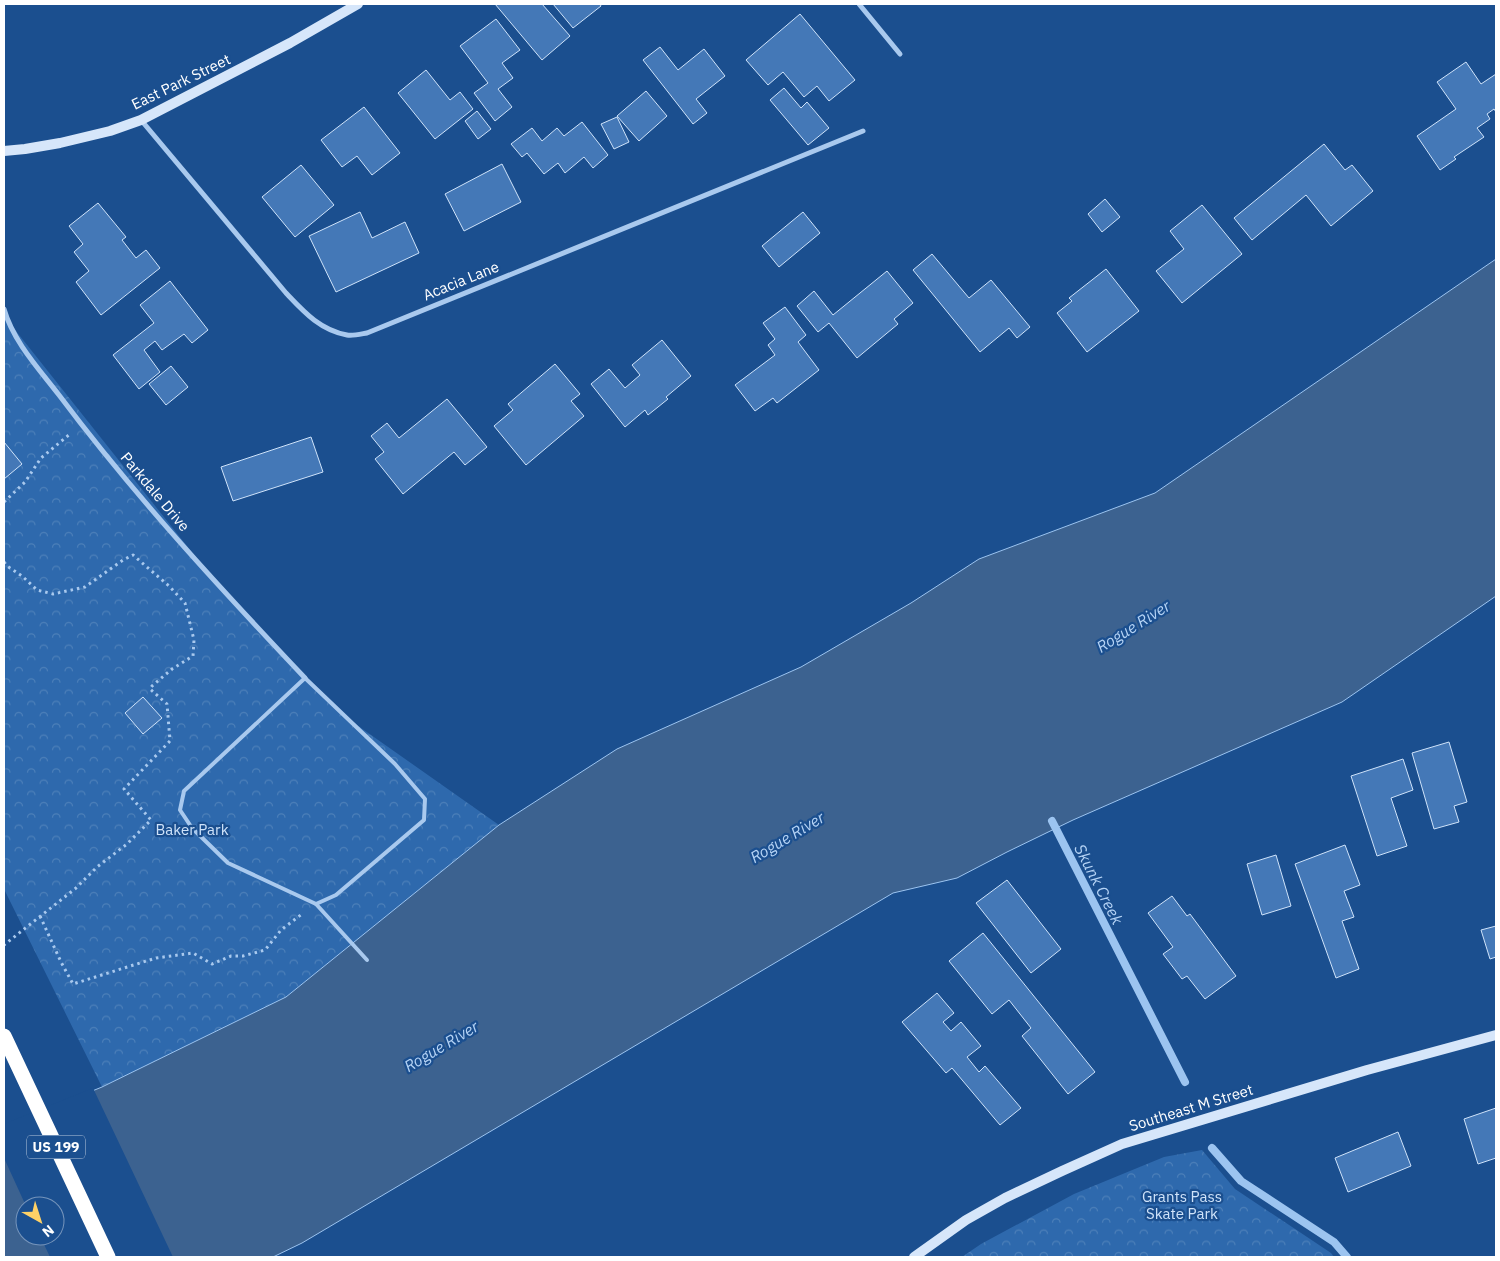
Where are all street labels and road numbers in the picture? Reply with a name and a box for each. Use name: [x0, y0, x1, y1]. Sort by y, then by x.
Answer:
street label: East Park Street: [128, 49, 233, 114]
street label: Acacia Lane: [420, 257, 502, 304]
street label: Parkdale Drive: [117, 448, 194, 535]
street label: Southeast M Street: [1127, 1080, 1255, 1135]
road number: US 199: [27, 1136, 85, 1158]

